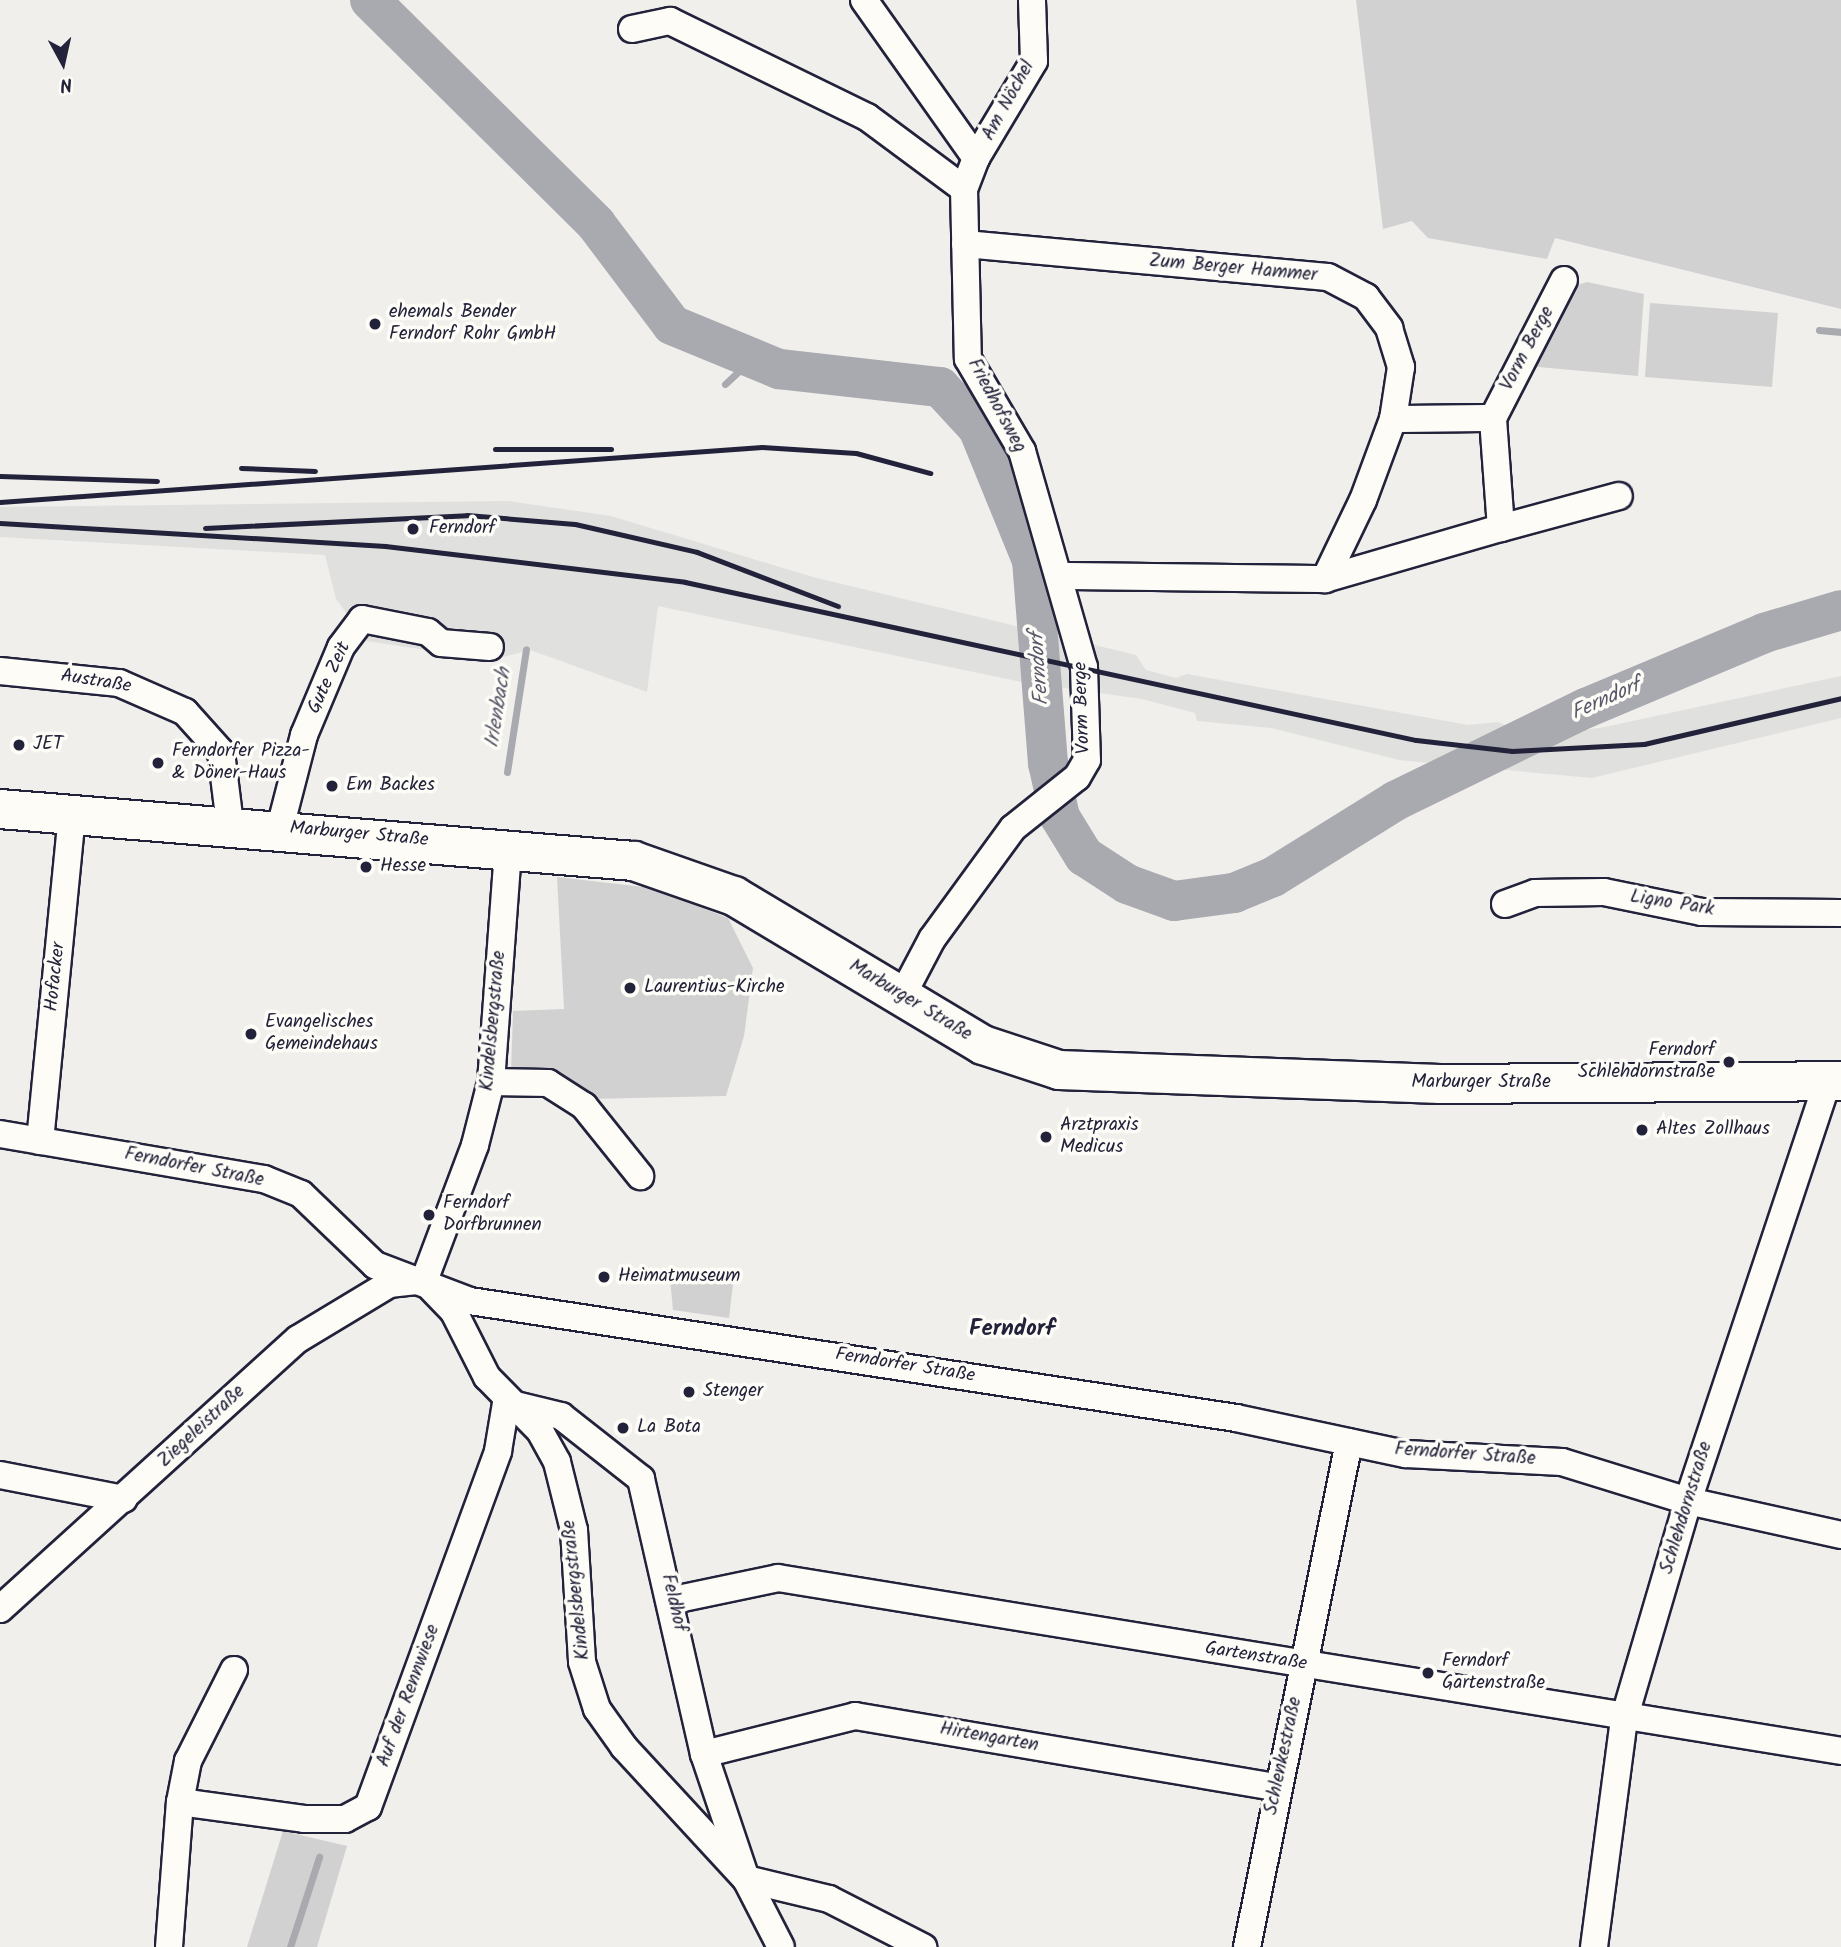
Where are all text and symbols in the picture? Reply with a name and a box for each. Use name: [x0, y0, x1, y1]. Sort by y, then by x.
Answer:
north arrow: [28, 28, 98, 98]
street label: Am Nöchel: [978, 57, 1040, 145]
text: N: [58, 68, 74, 99]
street label: Zum Berger Hammer: [1148, 250, 1318, 288]
place label: ehemals Bender Ferndorf Rohr GmbH: [389, 302, 556, 346]
street label: Vorm Berge: [1496, 303, 1560, 395]
marker: ehemals Bender Ferndorf Rohr GmbH: [367, 316, 383, 332]
street label: Friedhofsweg: [962, 355, 1030, 457]
place label: Ferndorf: [429, 518, 495, 540]
marker: Ferndorf: [403, 519, 423, 539]
water label: Ferndorf: [1025, 632, 1055, 706]
street label: Gute Zeit: [304, 639, 356, 717]
street label: Vorm Berge: [1070, 661, 1096, 755]
street label: Austraße: [59, 665, 133, 699]
water label: Irlenbach: [480, 666, 518, 750]
water label: Ferndorf: [1567, 674, 1645, 726]
place label: JET: [33, 734, 63, 756]
marker: JET: [11, 737, 27, 753]
place label: Ferndorfer Pizza- & Döner-Haus: [172, 741, 310, 785]
marker: Ferndorfer Pizza- & Döner-Haus: [150, 755, 166, 771]
place label: Em Backes: [346, 775, 435, 797]
marker: Em Backes: [324, 778, 340, 794]
street label: Marburger Straße: [289, 818, 429, 852]
place label: Hesse: [380, 856, 426, 878]
marker: Hesse: [358, 859, 374, 875]
street label: Ligno Park: [1628, 886, 1716, 922]
street label: Hofacker: [41, 941, 71, 1013]
street label: Kindelsbergstraße: [477, 950, 511, 1092]
street label: Marburger Straße: [844, 955, 976, 1047]
place label: Laurentius-Kirche: [644, 977, 784, 999]
marker: Laurentius-Kirche: [622, 980, 638, 996]
place label: Evangelisches Gemeindehaus: [265, 1012, 378, 1056]
marker: Evangelisches Gemeindehaus: [243, 1026, 259, 1042]
place label: Ferndorf Schlehdornstraße: [1578, 1040, 1715, 1084]
marker: Ferndorf Schlehdornstraße: [1721, 1054, 1737, 1070]
street label: Marburger Straße: [1411, 1072, 1551, 1094]
place label: Arztpraxis Medicus: [1060, 1115, 1139, 1159]
place label: Altes Zollhaus: [1656, 1119, 1770, 1141]
marker: Altes Zollhaus: [1634, 1122, 1650, 1138]
marker: Arztpraxis Medicus: [1038, 1129, 1054, 1145]
street label: Ferndorfer Straße: [123, 1143, 265, 1193]
place label: Ferndorf Dorfbrunnen: [443, 1193, 542, 1237]
marker: Ferndorf Dorfbrunnen: [421, 1207, 437, 1223]
place label: Heimatmuseum: [618, 1266, 740, 1288]
marker: Heimatmuseum: [596, 1269, 612, 1285]
district label: Ferndorf: [969, 1315, 1055, 1343]
street label: Ferndorfer Straße: [833, 1344, 977, 1388]
street label: Ziegeleistraße: [154, 1381, 250, 1473]
place label: Stenger: [703, 1381, 763, 1403]
marker: Stenger: [681, 1384, 697, 1400]
place label: La Bota: [637, 1417, 701, 1439]
marker: La Bota: [615, 1420, 631, 1436]
street label: Ferndorfer Straße: [1394, 1439, 1536, 1471]
street label: Schlehdornstraße: [1656, 1439, 1718, 1577]
street label: Kindelsbergstraße: [558, 1519, 596, 1661]
street label: Feldhof: [655, 1572, 691, 1634]
street label: Auf der Rennwiese: [373, 1622, 445, 1770]
street label: Gartenstraße: [1203, 1638, 1309, 1676]
place label: Ferndorf Gartenstraße: [1442, 1651, 1545, 1695]
marker: Ferndorf Gartenstraße: [1420, 1665, 1436, 1681]
street label: Schlenkestraße: [1260, 1695, 1308, 1817]
street label: Hirtengarten: [938, 1718, 1040, 1758]

